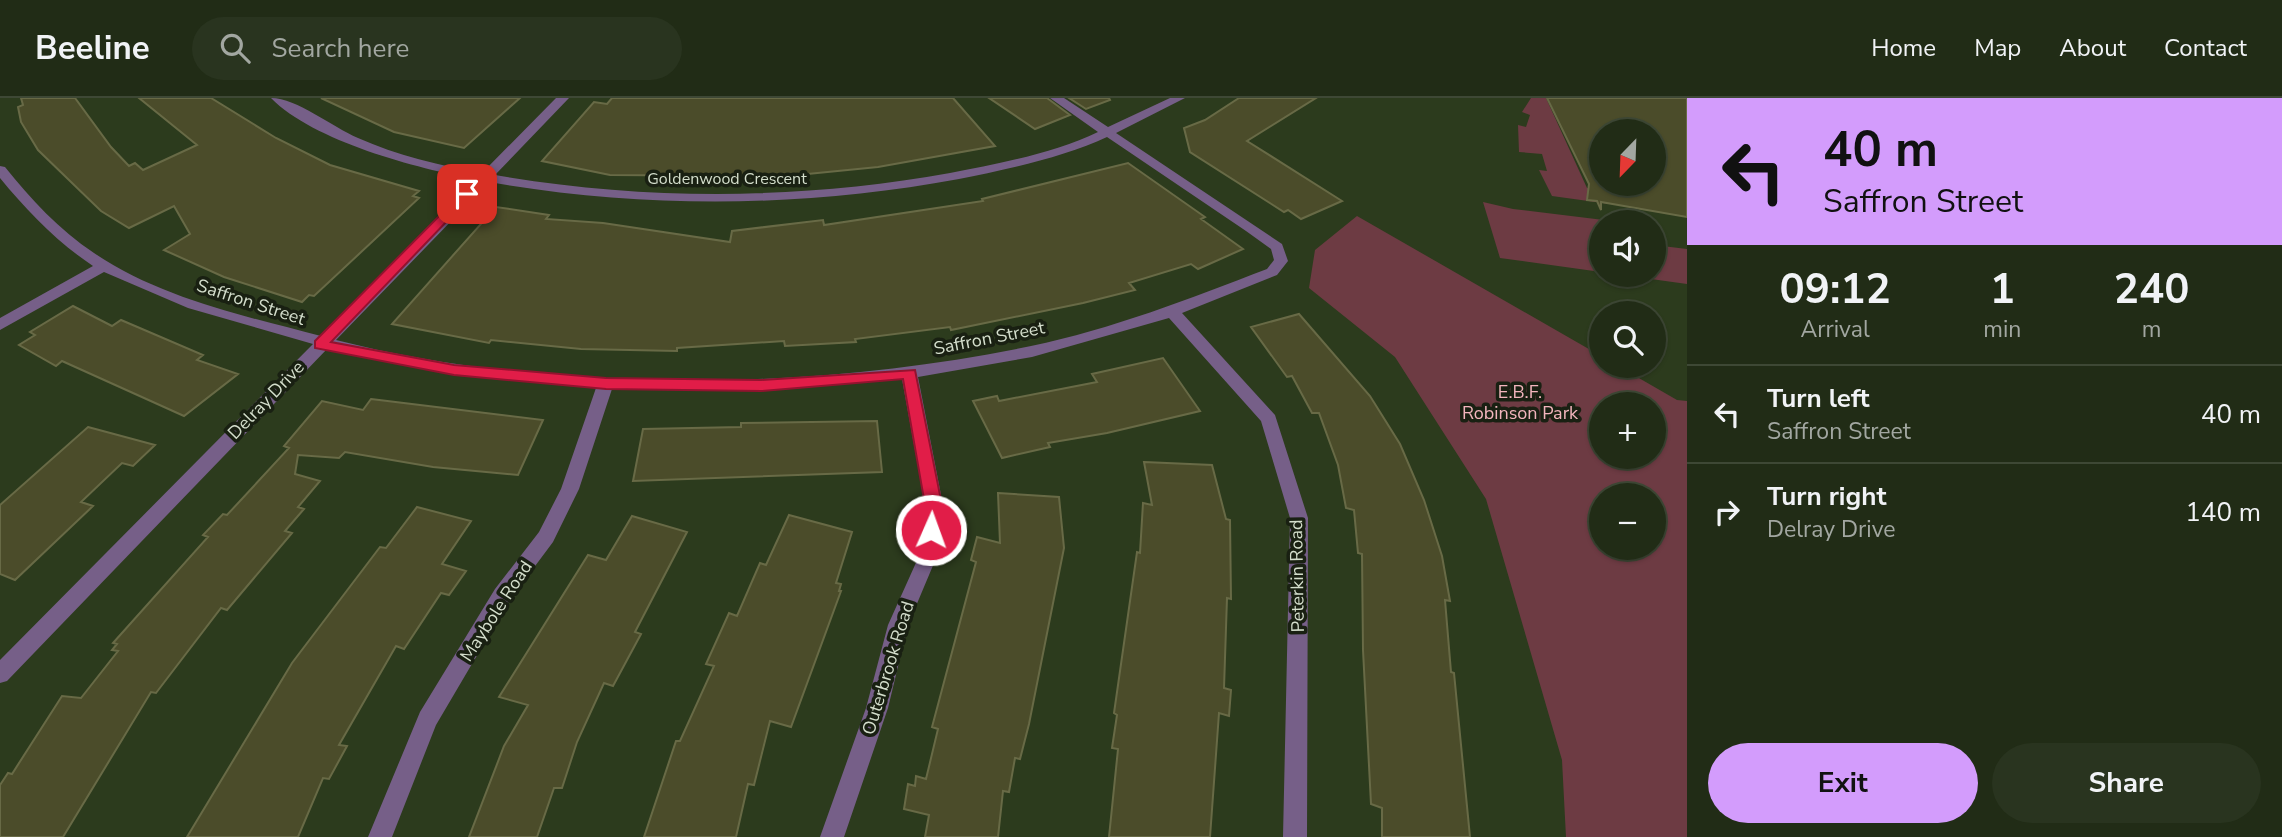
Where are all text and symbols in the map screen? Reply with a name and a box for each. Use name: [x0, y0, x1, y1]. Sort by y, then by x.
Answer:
search box: [192, 17, 682, 80]
text: Beeline: [35, 26, 150, 71]
icon: search: [216, 29, 254, 67]
text: Search here: [272, 31, 409, 66]
text: Home: [1871, 32, 1936, 64]
text: Map: [1974, 32, 2021, 64]
text: About: [2059, 32, 2126, 64]
text: Contact: [2164, 32, 2247, 64]
text: 40 m: [1823, 116, 1938, 183]
north arrow: [1589, 119, 1666, 196]
map controls: [1589, 119, 1666, 560]
icon: left: [1708, 126, 1799, 217]
pin: [437, 164, 497, 224]
street label: Goldenwood Crescent: [647, 168, 807, 190]
icon: arrive: [448, 175, 486, 213]
text: Saffron Street: [1823, 180, 2023, 223]
button: sound: [1589, 210, 1666, 287]
text: 09:12: [1780, 261, 1891, 318]
text: 1: [1990, 261, 2015, 318]
text: 240: [2114, 261, 2189, 318]
street label: Saffron Street: [194, 273, 309, 331]
button: search: [1589, 301, 1666, 378]
text: Arrival: [1801, 314, 1870, 345]
text: min: [1983, 314, 2021, 345]
text: m: [2142, 314, 2162, 345]
street label: Saffron Street: [931, 315, 1047, 361]
street label: Delray Drive: [222, 355, 310, 445]
park label: E.B.F. Robinson Park: [1462, 380, 1579, 425]
text: Turn left: [1767, 381, 1870, 416]
button: +: [1589, 392, 1666, 469]
icon: left: [1708, 395, 1746, 433]
text: 40 m: [2201, 397, 2261, 432]
text: Saffron Street: [1767, 416, 1911, 447]
text: Turn right: [1767, 479, 1886, 514]
button: −: [1589, 483, 1666, 560]
position arrow: [894, 493, 968, 567]
icon: right: [1708, 493, 1746, 531]
text: 140 m: [2185, 495, 2261, 530]
text: Delray Drive: [1767, 514, 1896, 545]
street label: Peterkin Road: [1284, 519, 1310, 633]
street label: Maybole Road: [454, 556, 538, 666]
street label: Outerbrook Road: [856, 598, 920, 738]
button: Exit: [1708, 743, 1978, 823]
button: Share: [1992, 743, 2261, 823]

